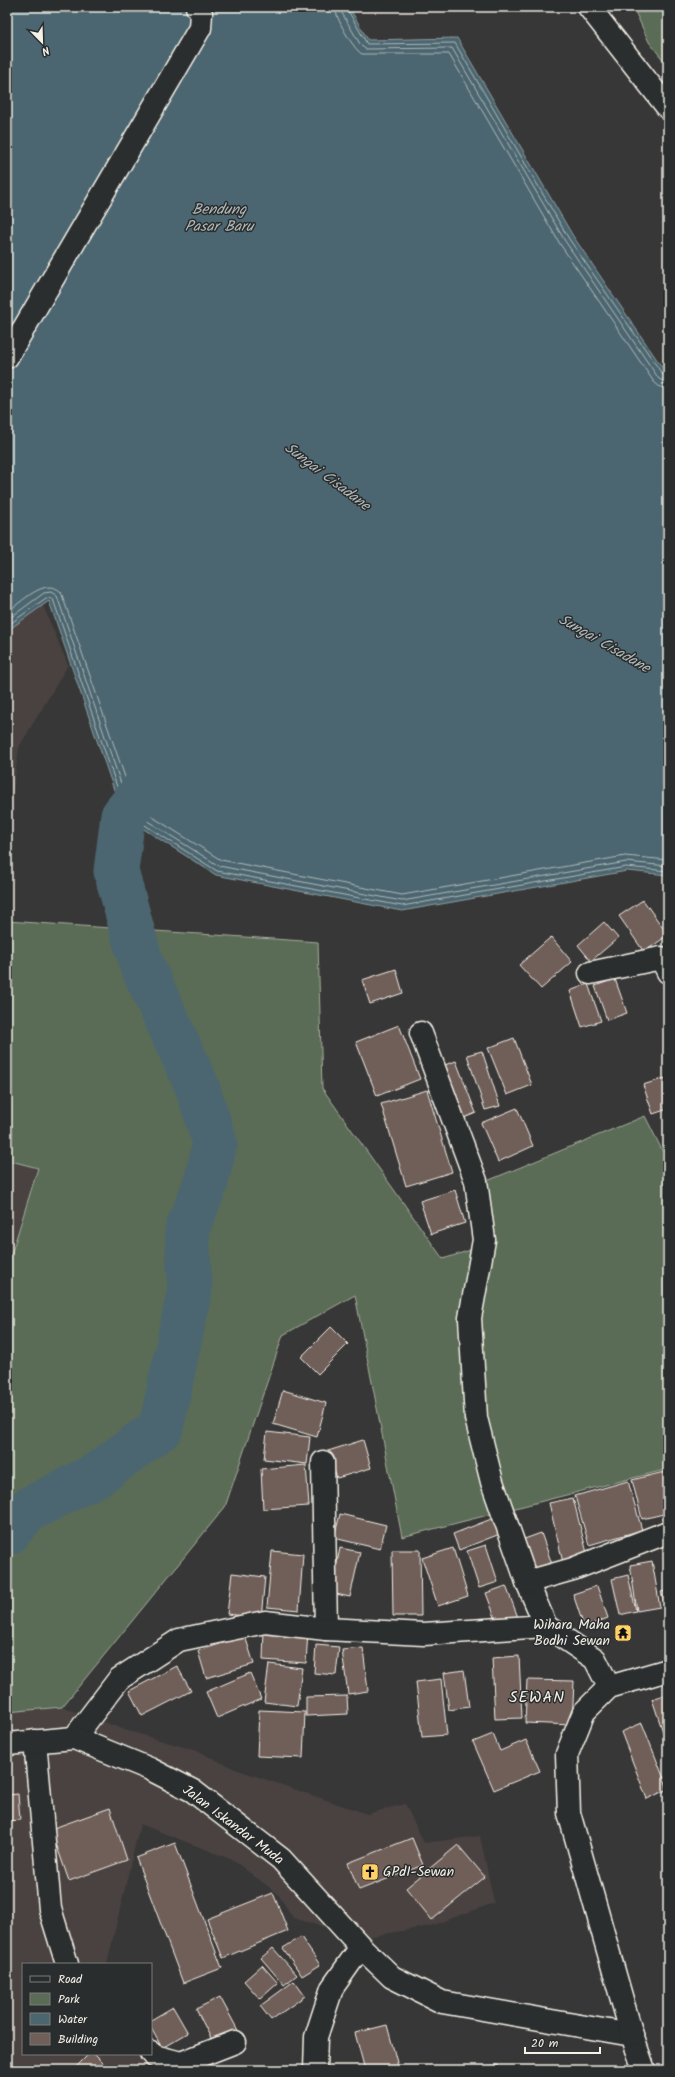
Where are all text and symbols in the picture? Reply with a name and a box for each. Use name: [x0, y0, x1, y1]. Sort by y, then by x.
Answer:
north arrow: [22, 22, 62, 62]
text: N: [39, 41, 52, 60]
water label: Bendung Pasar Baru: [185, 198, 255, 239]
water label: Sungai Cisadane: [279, 437, 376, 518]
water label: Sungai Cisadane: [554, 608, 655, 681]
place label: Wihara Maha Bodhi Sewan: [533, 1614, 610, 1652]
temple icon: Wihara Maha Bodhi Sewan: [613, 1623, 633, 1643]
district label: SEWAN: [509, 1685, 565, 1710]
street label: Jalan Iskandar Muda: [178, 1779, 288, 1871]
place label: GPdI-Sewan: [383, 1861, 454, 1883]
church icon: GPdI-Sewan: [360, 1862, 380, 1882]
legend: [22, 1963, 152, 2055]
text: Road: [58, 1970, 83, 1989]
text: Park: [58, 1990, 80, 2009]
text: Water: [58, 2010, 88, 2029]
scale bar: [525, 2029, 600, 2055]
text: Building: [58, 2030, 98, 2049]
text: 20 m: [531, 2034, 559, 2053]

